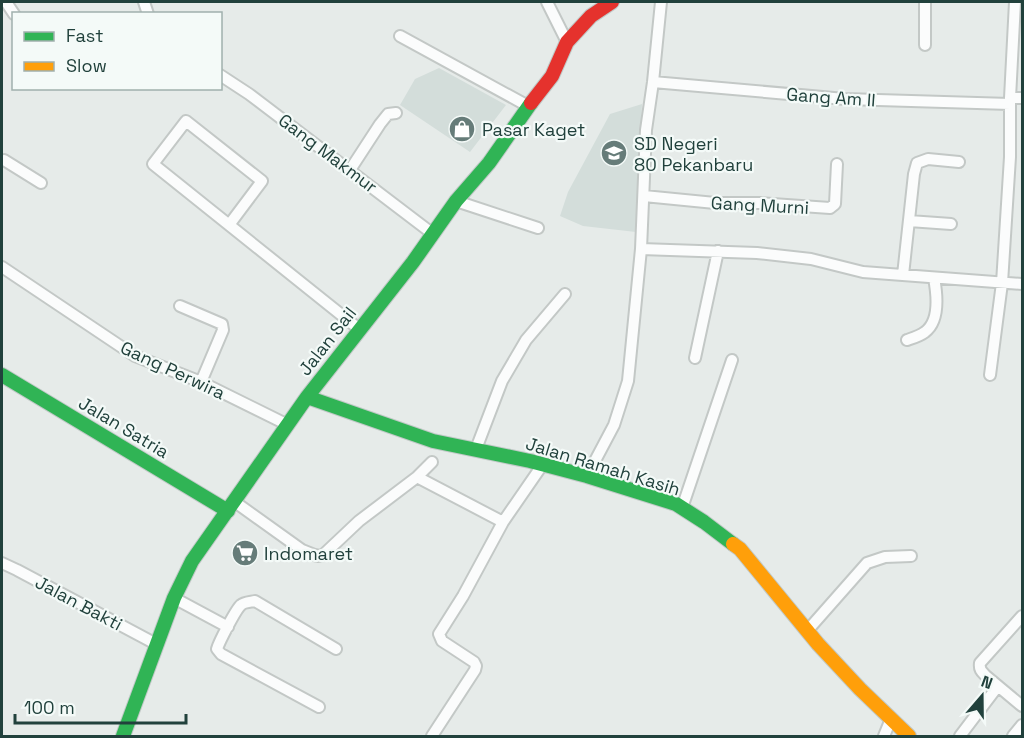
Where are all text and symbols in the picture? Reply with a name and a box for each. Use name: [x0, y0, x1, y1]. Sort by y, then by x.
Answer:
legend: [12, 12, 222, 90]
text: Fast: [66, 24, 103, 47]
text: Slow: [66, 54, 107, 77]
street label: Gang Am II: [786, 82, 876, 112]
street label: Gang Makmur: [274, 108, 382, 198]
shop icon: Pasar Kaget: [447, 114, 477, 144]
place label: Pasar Kaget: [482, 118, 585, 141]
place label: SD Negeri 80 Pekanbaru: [634, 132, 753, 176]
school or university icon: SD Negeri 80 Pekanbaru: [599, 138, 629, 168]
street label: Gang Murni: [710, 191, 810, 219]
street label: Jalan Sail: [293, 302, 361, 380]
street label: Gang Perwira: [117, 336, 229, 404]
street label: Jalan Satria: [75, 391, 173, 463]
street label: Jalan Ramah Kasih: [523, 432, 683, 500]
supermarket icon: Indomaret: [230, 538, 260, 568]
place label: Indomaret: [264, 542, 353, 565]
street label: Jalan Bakti: [31, 570, 127, 636]
north arrow: [952, 666, 1012, 726]
text: N: [978, 671, 996, 694]
scale bar: [15, 687, 186, 725]
text: 100 m: [24, 696, 75, 719]

